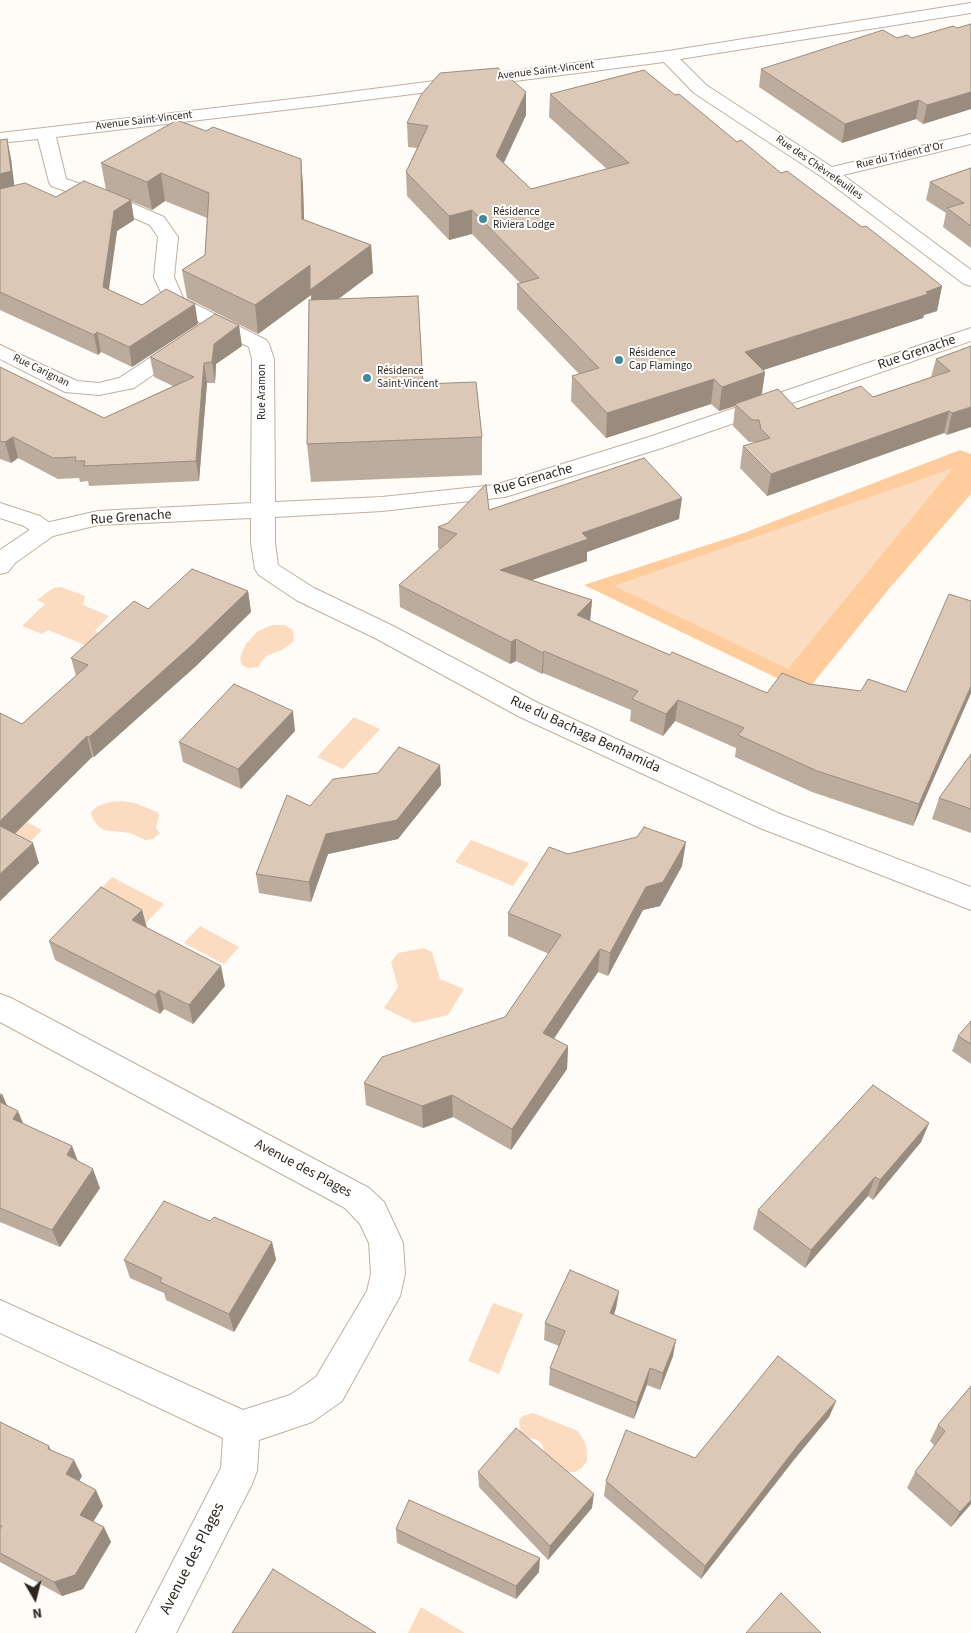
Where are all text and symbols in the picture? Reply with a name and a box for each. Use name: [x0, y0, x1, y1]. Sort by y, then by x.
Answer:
street label: Avenue Saint-Vincent: [497, 59, 595, 83]
street label: Avenue Saint-Vincent: [95, 109, 193, 133]
street label: Rue des Chèvrefeuilles: [773, 133, 865, 203]
street label: Rue du Trident d'Or: [855, 139, 945, 173]
place label: Résidence Riviera Lodge: [493, 206, 555, 232]
marker: Résidence Riviera Lodge: [477, 213, 489, 225]
street label: Rue Grenache: [876, 332, 958, 374]
place label: Résidence Cap Flamingo: [629, 347, 692, 373]
street label: Rue Carignan: [11, 352, 71, 390]
marker: Résidence Cap Flamingo: [613, 354, 625, 366]
street label: Rue Aramon: [256, 364, 270, 420]
place label: Résidence Saint-Vincent: [377, 365, 438, 391]
marker: Résidence Saint-Vincent: [361, 372, 373, 384]
street label: Rue Grenache: [492, 461, 574, 499]
street label: Rue Grenache: [90, 507, 172, 529]
street label: Rue du Bachaga Benhamida: [507, 693, 663, 777]
street label: Avenue des Plages: [252, 1136, 354, 1202]
street label: Avenue des Plages: [157, 1500, 229, 1618]
north arrow: [10, 1573, 60, 1623]
text: N: [31, 1602, 43, 1623]

